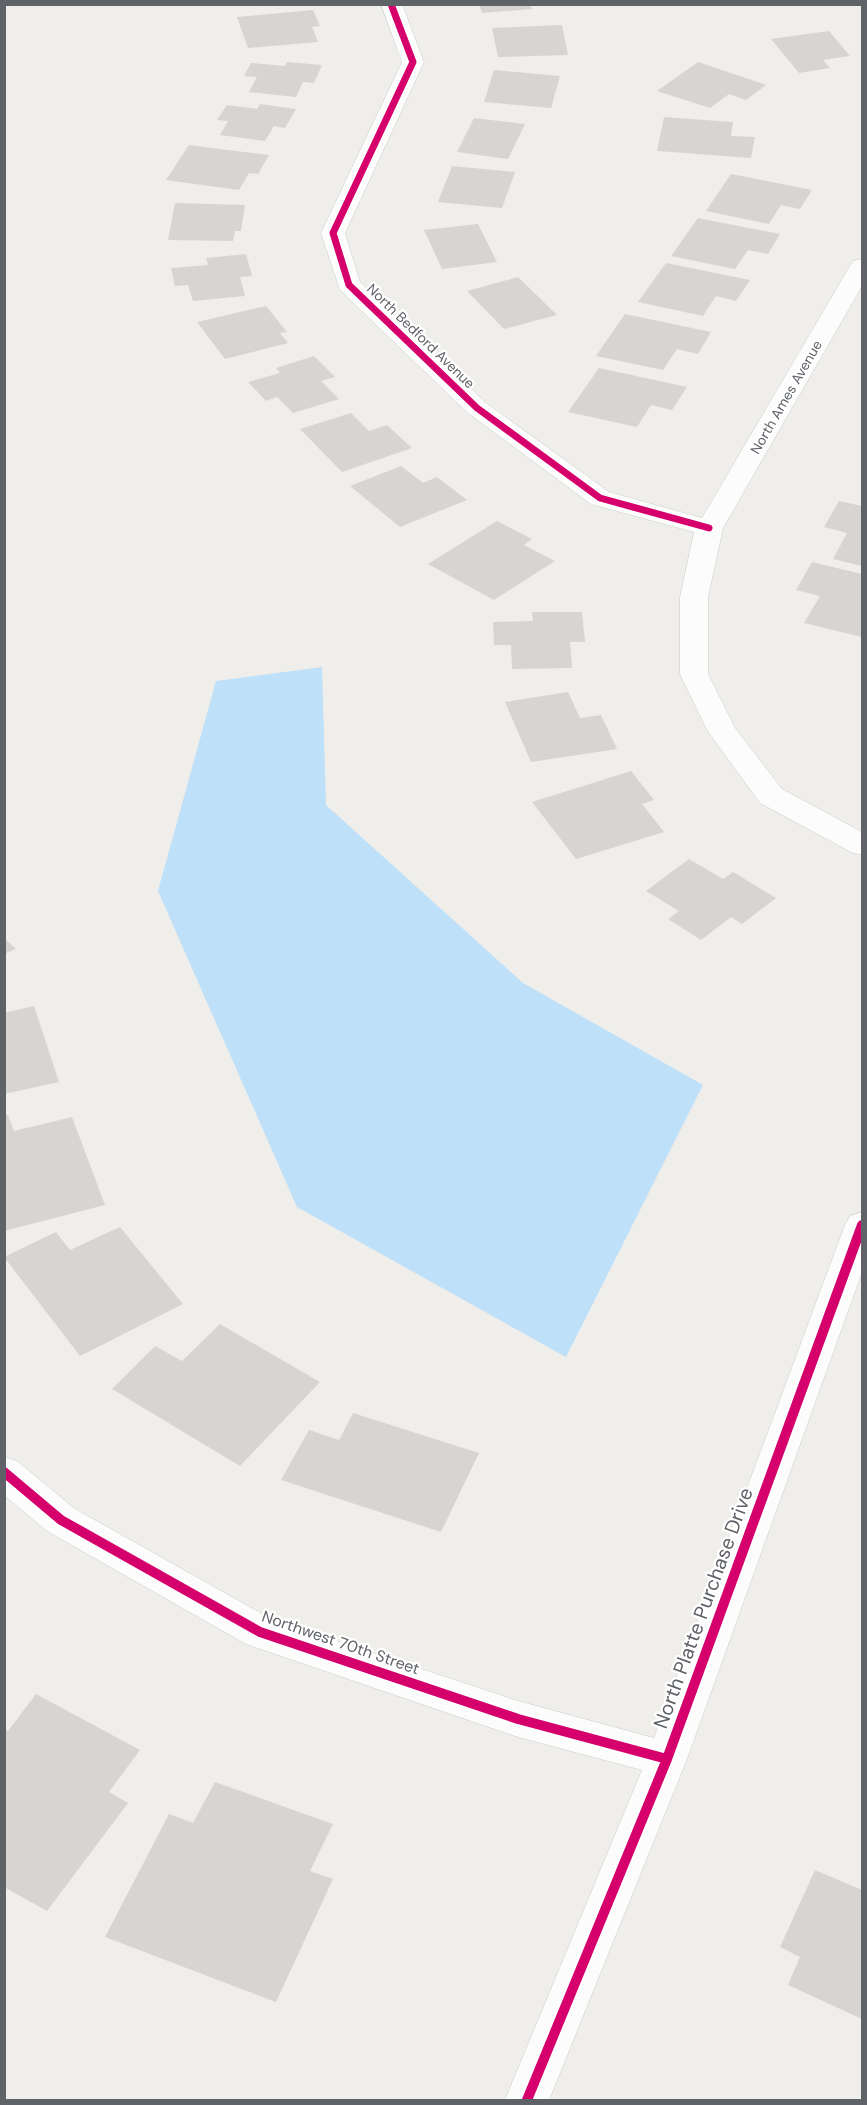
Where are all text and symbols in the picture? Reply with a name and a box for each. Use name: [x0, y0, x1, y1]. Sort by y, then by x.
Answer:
street label: North Bedford Avenue: [363, 280, 479, 392]
street label: North Ames Avenue: [746, 337, 826, 457]
street label: North Platte Purchase Drive: [647, 1484, 759, 1732]
street label: Northwest 70th Street: [259, 1606, 422, 1679]

